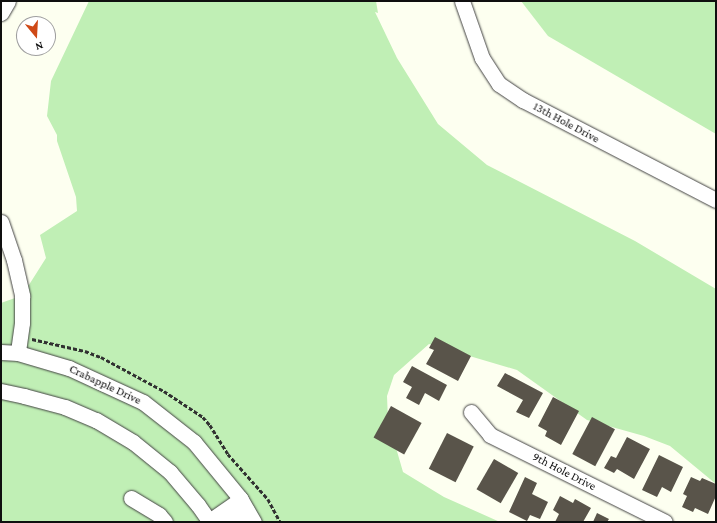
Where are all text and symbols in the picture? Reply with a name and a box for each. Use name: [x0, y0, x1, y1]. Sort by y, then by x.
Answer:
north arrow: [16, 16, 56, 56]
text: N: [34, 40, 45, 53]
street label: 13th Hole Drive: [530, 100, 602, 146]
street label: Crabapple Drive: [67, 362, 143, 408]
street label: 9th Hole Drive: [530, 450, 598, 494]

